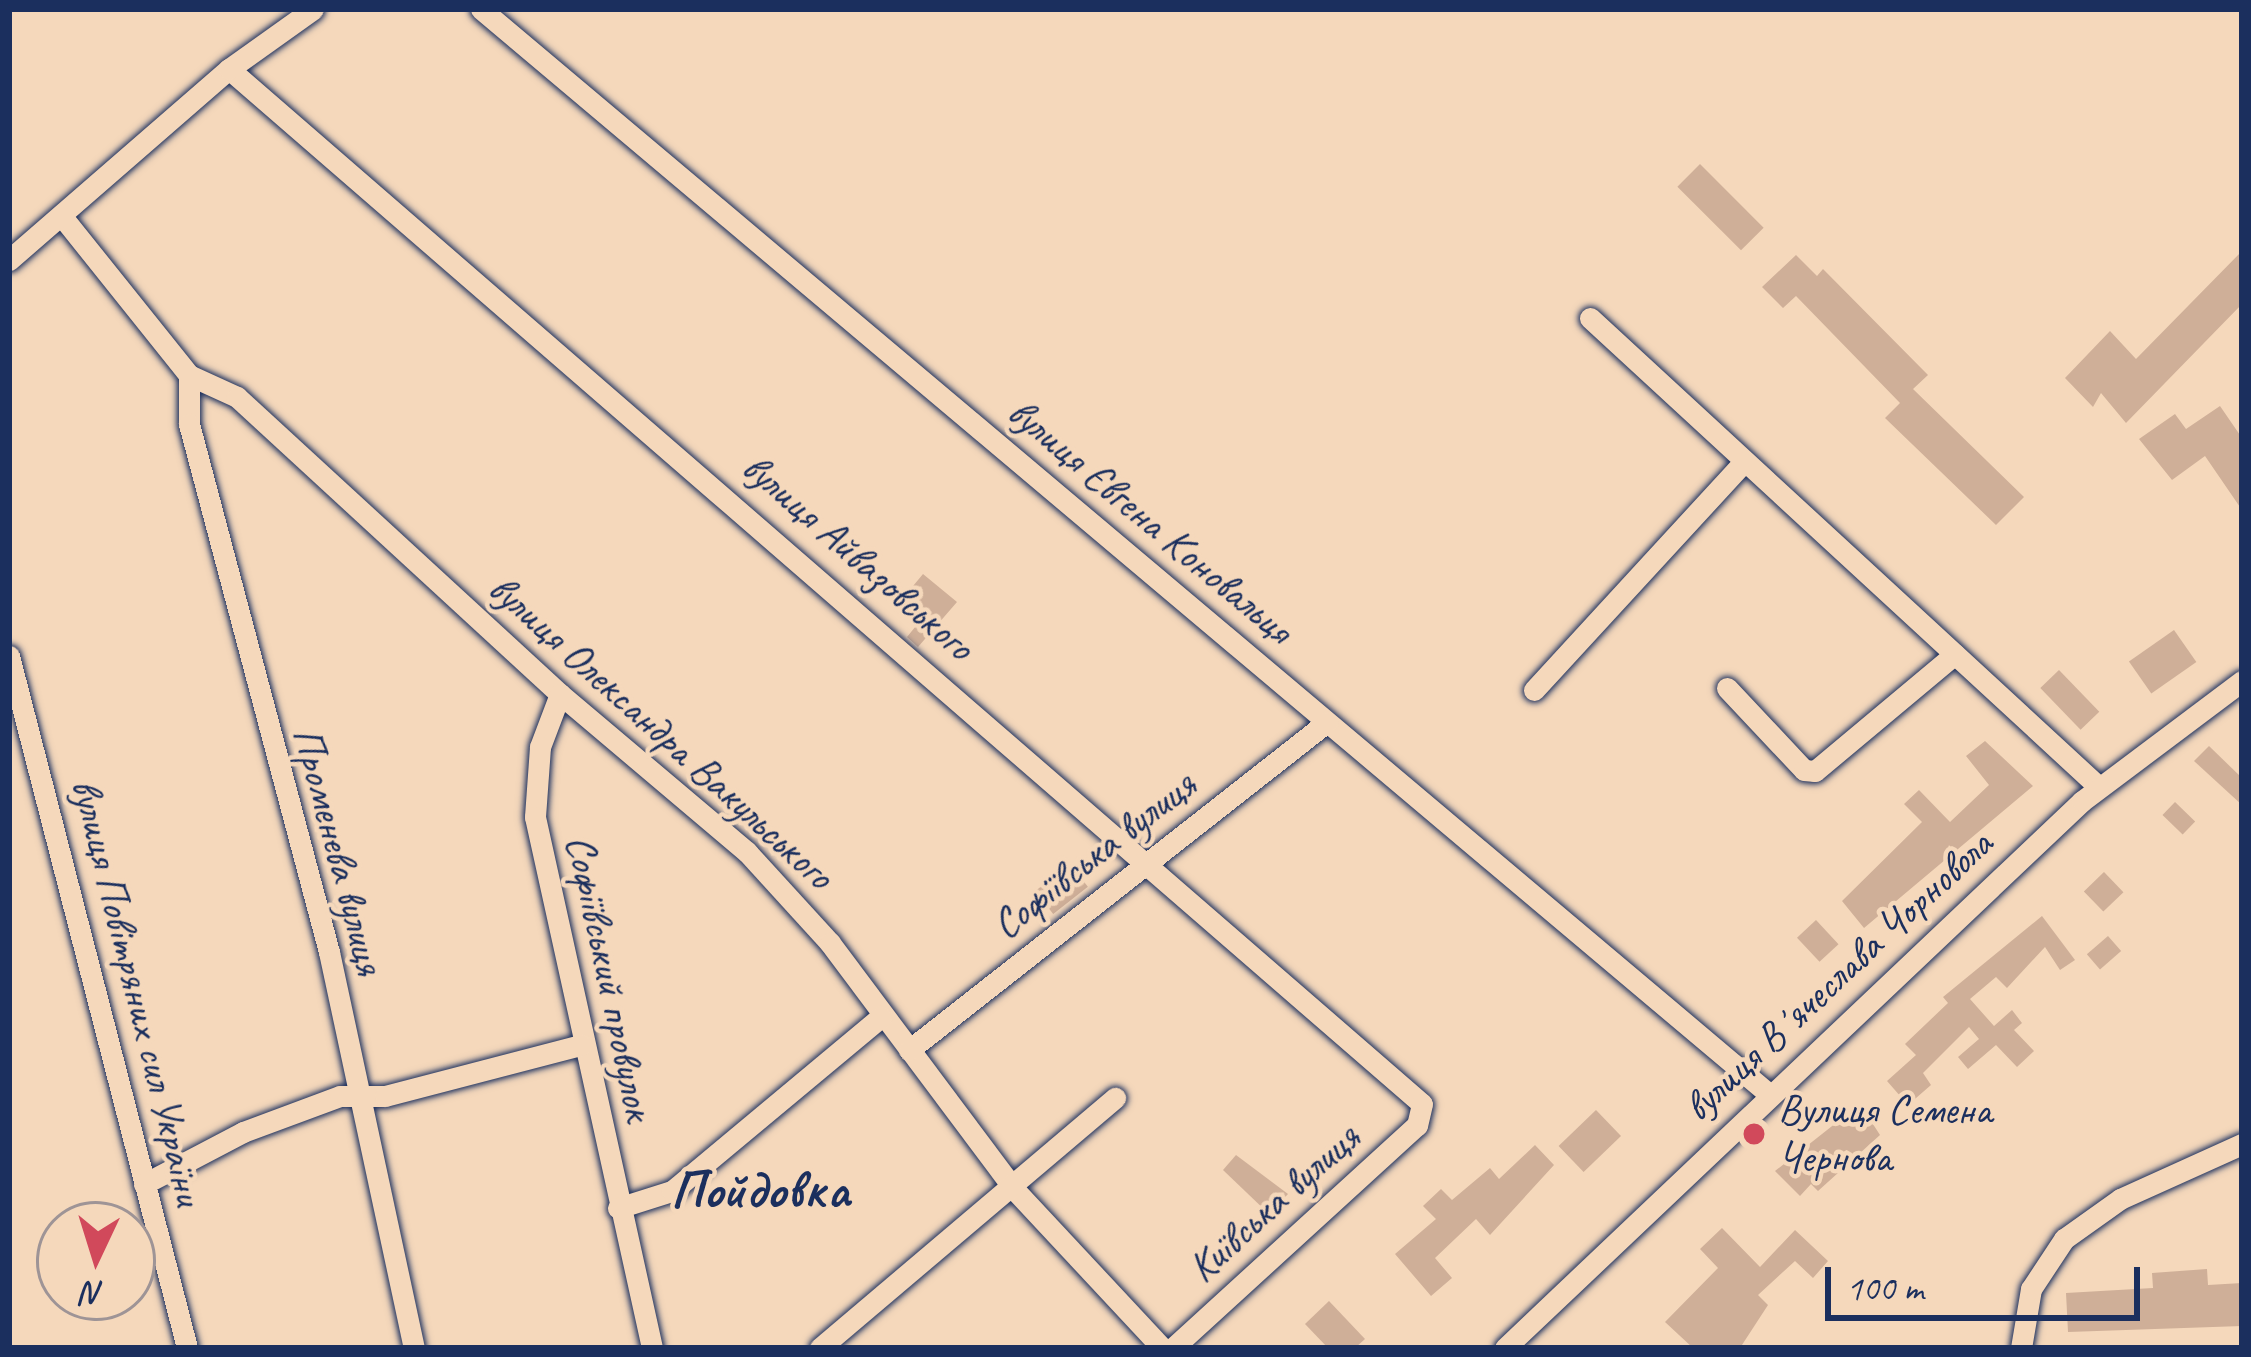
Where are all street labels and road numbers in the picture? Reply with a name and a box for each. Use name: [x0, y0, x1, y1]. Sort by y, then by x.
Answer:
street label: вулиця Євгена Коновальця: [998, 387, 1302, 655]
street label: вулиця Айвазовського: [732, 443, 984, 671]
street label: вулиця Олександра Вакульського: [478, 564, 844, 900]
street label: Променева вулиця: [281, 721, 395, 981]
street label: Софіївська вулиця: [982, 759, 1206, 951]
street label: вулиця Повітряних сил України: [60, 774, 214, 1210]
street label: вулиця Вʼячеслава Чорновола: [1671, 818, 2005, 1134]
street label: Софіївський провулок: [554, 831, 664, 1125]
street label: Київська вулиця: [1177, 1112, 1371, 1294]

